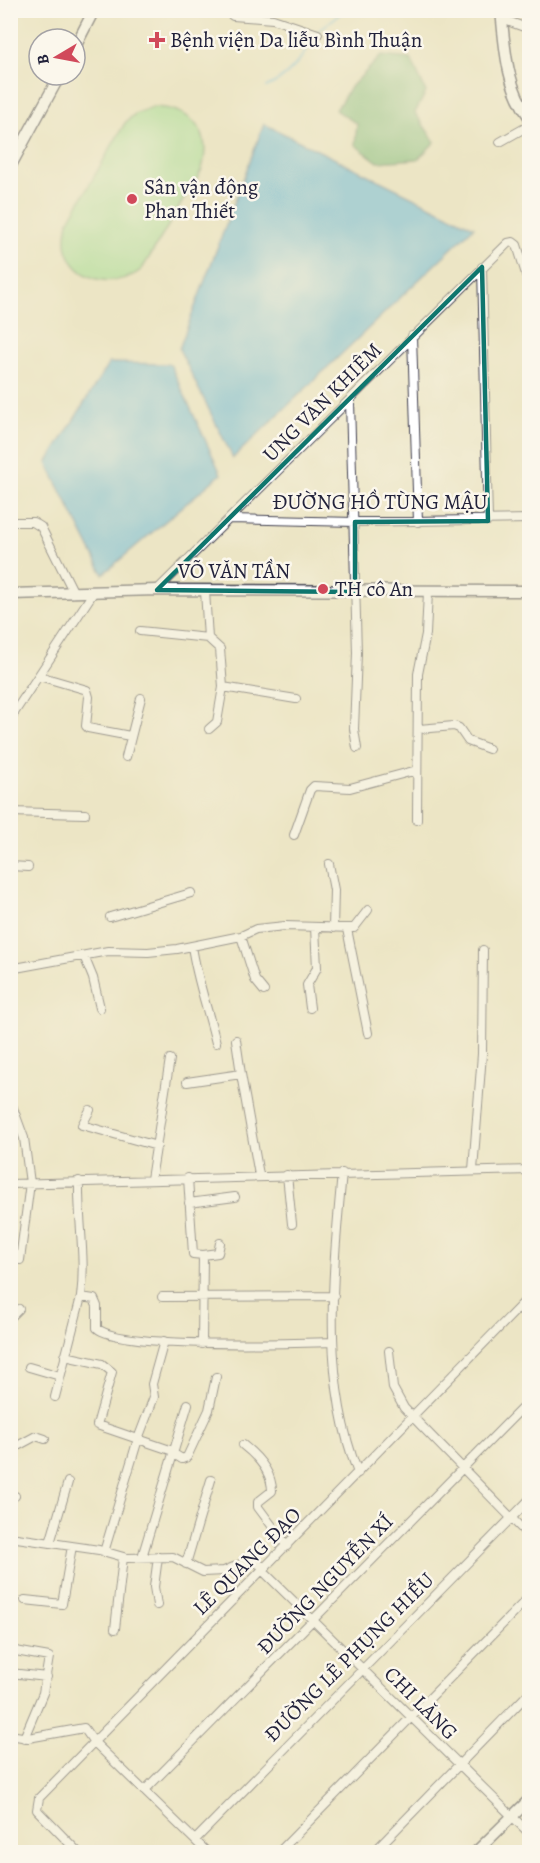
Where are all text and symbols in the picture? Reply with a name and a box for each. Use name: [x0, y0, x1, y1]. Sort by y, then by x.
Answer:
place label: Bệnh viện Da liễu Bình Thuận: [170, 26, 422, 54]
north arrow: [27, 27, 87, 87]
marker: Bệnh viện Da liễu Bình Thuận: [148, 31, 166, 49]
text: B: [32, 53, 55, 66]
place label: Sân vận động Phan Thiết: [144, 173, 259, 225]
marker: Sân vận động Phan Thiết: [125, 192, 139, 206]
street label: UNG VĂN KHIÊM: [256, 336, 388, 468]
street label: ĐƯỜNG HỒ TÙNG MẬU: [272, 488, 488, 516]
street label: VÕ VĂN TẦN: [177, 557, 290, 585]
place label: TH cô An: [335, 575, 413, 603]
marker: TH cô An: [316, 582, 330, 596]
street label: LÊ QUANG ĐẠO: [187, 1501, 307, 1621]
street label: ĐƯỜNG NGUYỄN XÍ: [251, 1508, 399, 1660]
street label: ĐƯỜNG LÊ PHỤNG HIỂU: [258, 1566, 440, 1748]
street label: CHI LĂNG: [378, 1660, 464, 1746]

